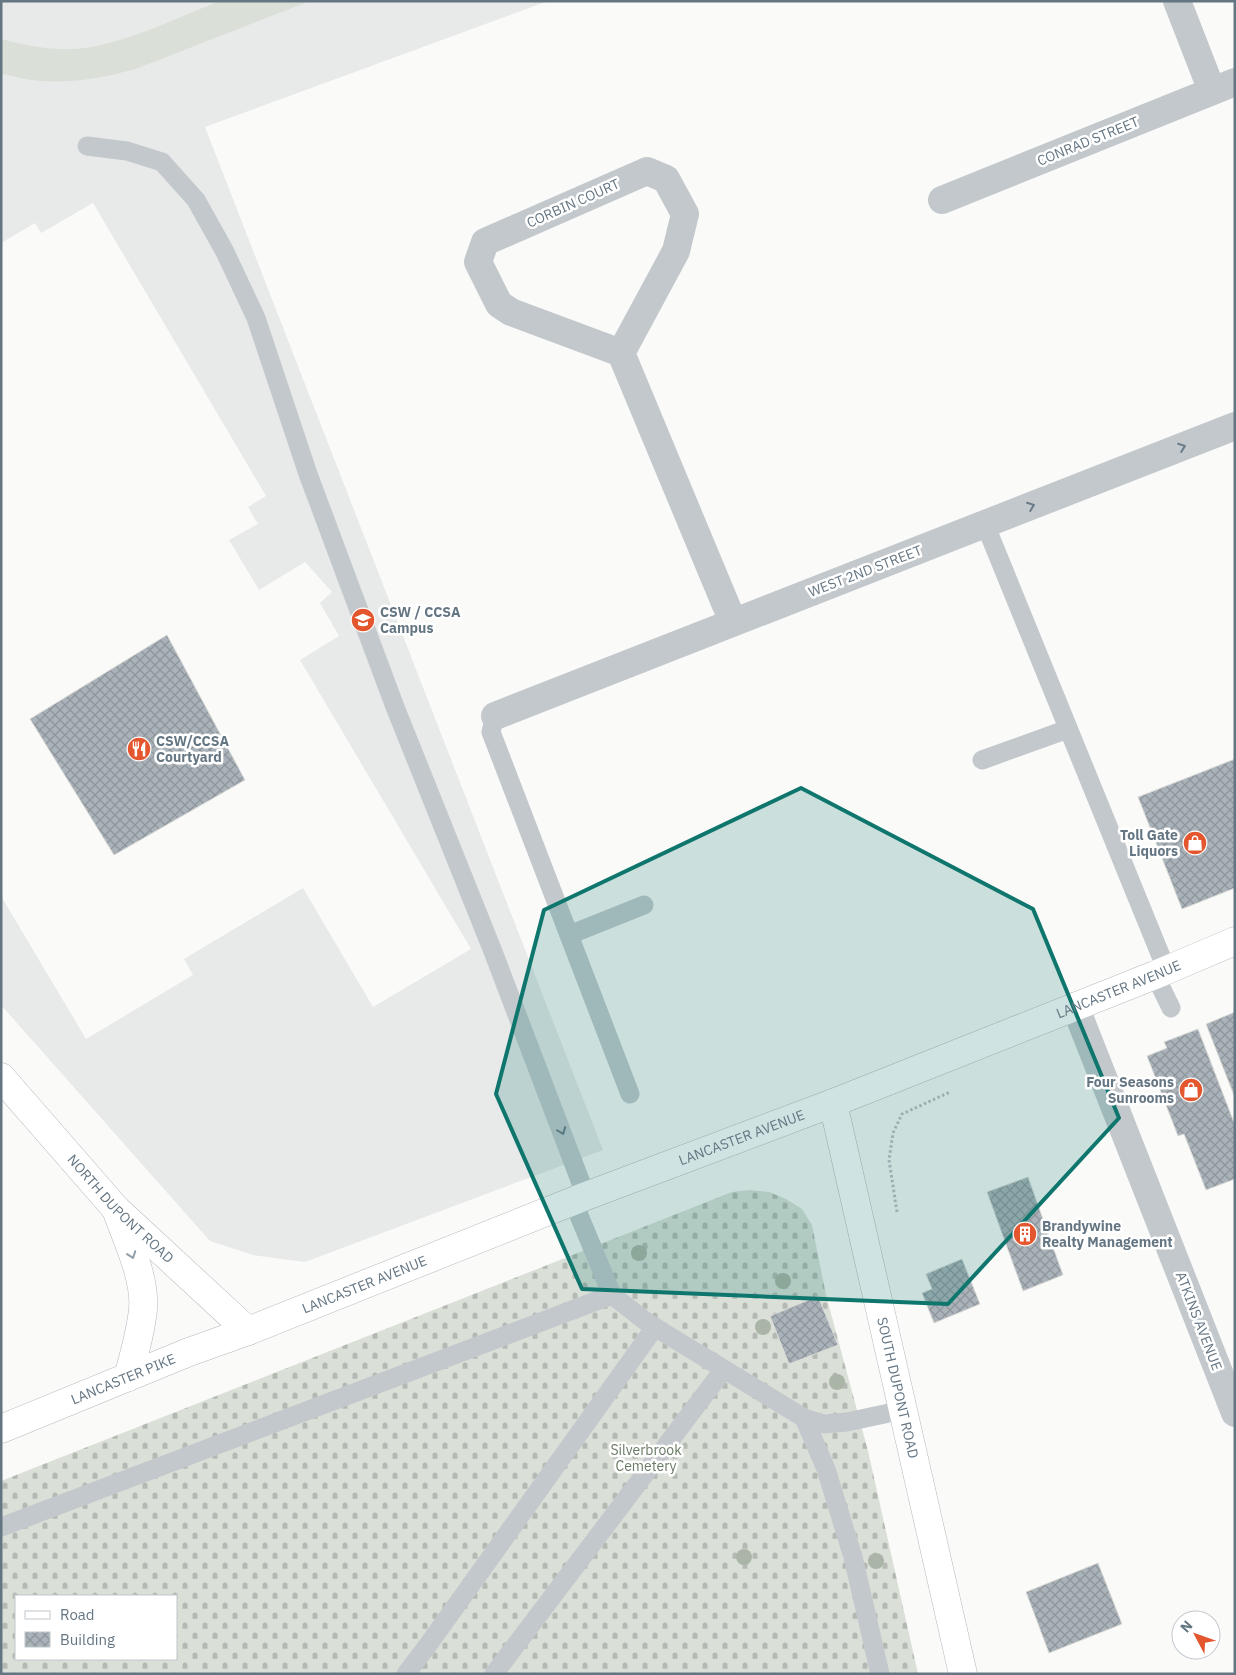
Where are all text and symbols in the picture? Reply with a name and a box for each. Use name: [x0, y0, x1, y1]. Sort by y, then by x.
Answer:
street label: CONRAD STREET: [1034, 112, 1142, 170]
street label: CORBIN COURT: [524, 174, 622, 232]
one-way arrow: [1177, 443, 1186, 453]
one-way arrow: [1026, 502, 1034, 512]
street label: WEST 2ND STREET: [806, 541, 924, 601]
place label: CSW / CCSA Campus: [380, 603, 461, 637]
school or university icon: CSW / CCSA Campus: [350, 607, 376, 633]
place label: CSW/CCSA Courtyard: [156, 732, 229, 766]
restaurant icon: CSW/CCSA Courtyard: [126, 736, 152, 762]
place label: Toll Gate Liquors: [1120, 826, 1178, 860]
shop icon: Toll Gate Liquors: [1182, 830, 1208, 856]
street label: LANCASTER AVENUE: [1053, 956, 1184, 1022]
place label: Four Seasons Sunrooms: [1086, 1073, 1174, 1107]
shop icon: Four Seasons Sunrooms: [1178, 1077, 1204, 1103]
street label: LANCASTER AVENUE: [676, 1106, 807, 1169]
one-way arrow: [556, 1126, 566, 1135]
street label: NORTH DUPONT ROAD: [63, 1151, 178, 1267]
place label: Brandywine Realty Management: [1042, 1217, 1173, 1251]
building icon: Brandywine Realty Management: [1012, 1221, 1038, 1247]
one-way arrow: [126, 1250, 136, 1258]
street label: LANCASTER AVENUE: [299, 1252, 429, 1318]
street label: ATKINS AVENUE: [1172, 1269, 1226, 1373]
street label: SOUTH DUPONT ROAD: [873, 1315, 923, 1460]
street label: LANCASTER PIKE: [68, 1350, 178, 1408]
park label: Silverbrook Cemetery: [610, 1441, 682, 1475]
legend: [15, 1595, 178, 1660]
text: Road: [60, 1605, 95, 1624]
north arrow: [1171, 1610, 1221, 1660]
text: N: [1176, 1617, 1196, 1636]
text: Building: [60, 1630, 115, 1649]

